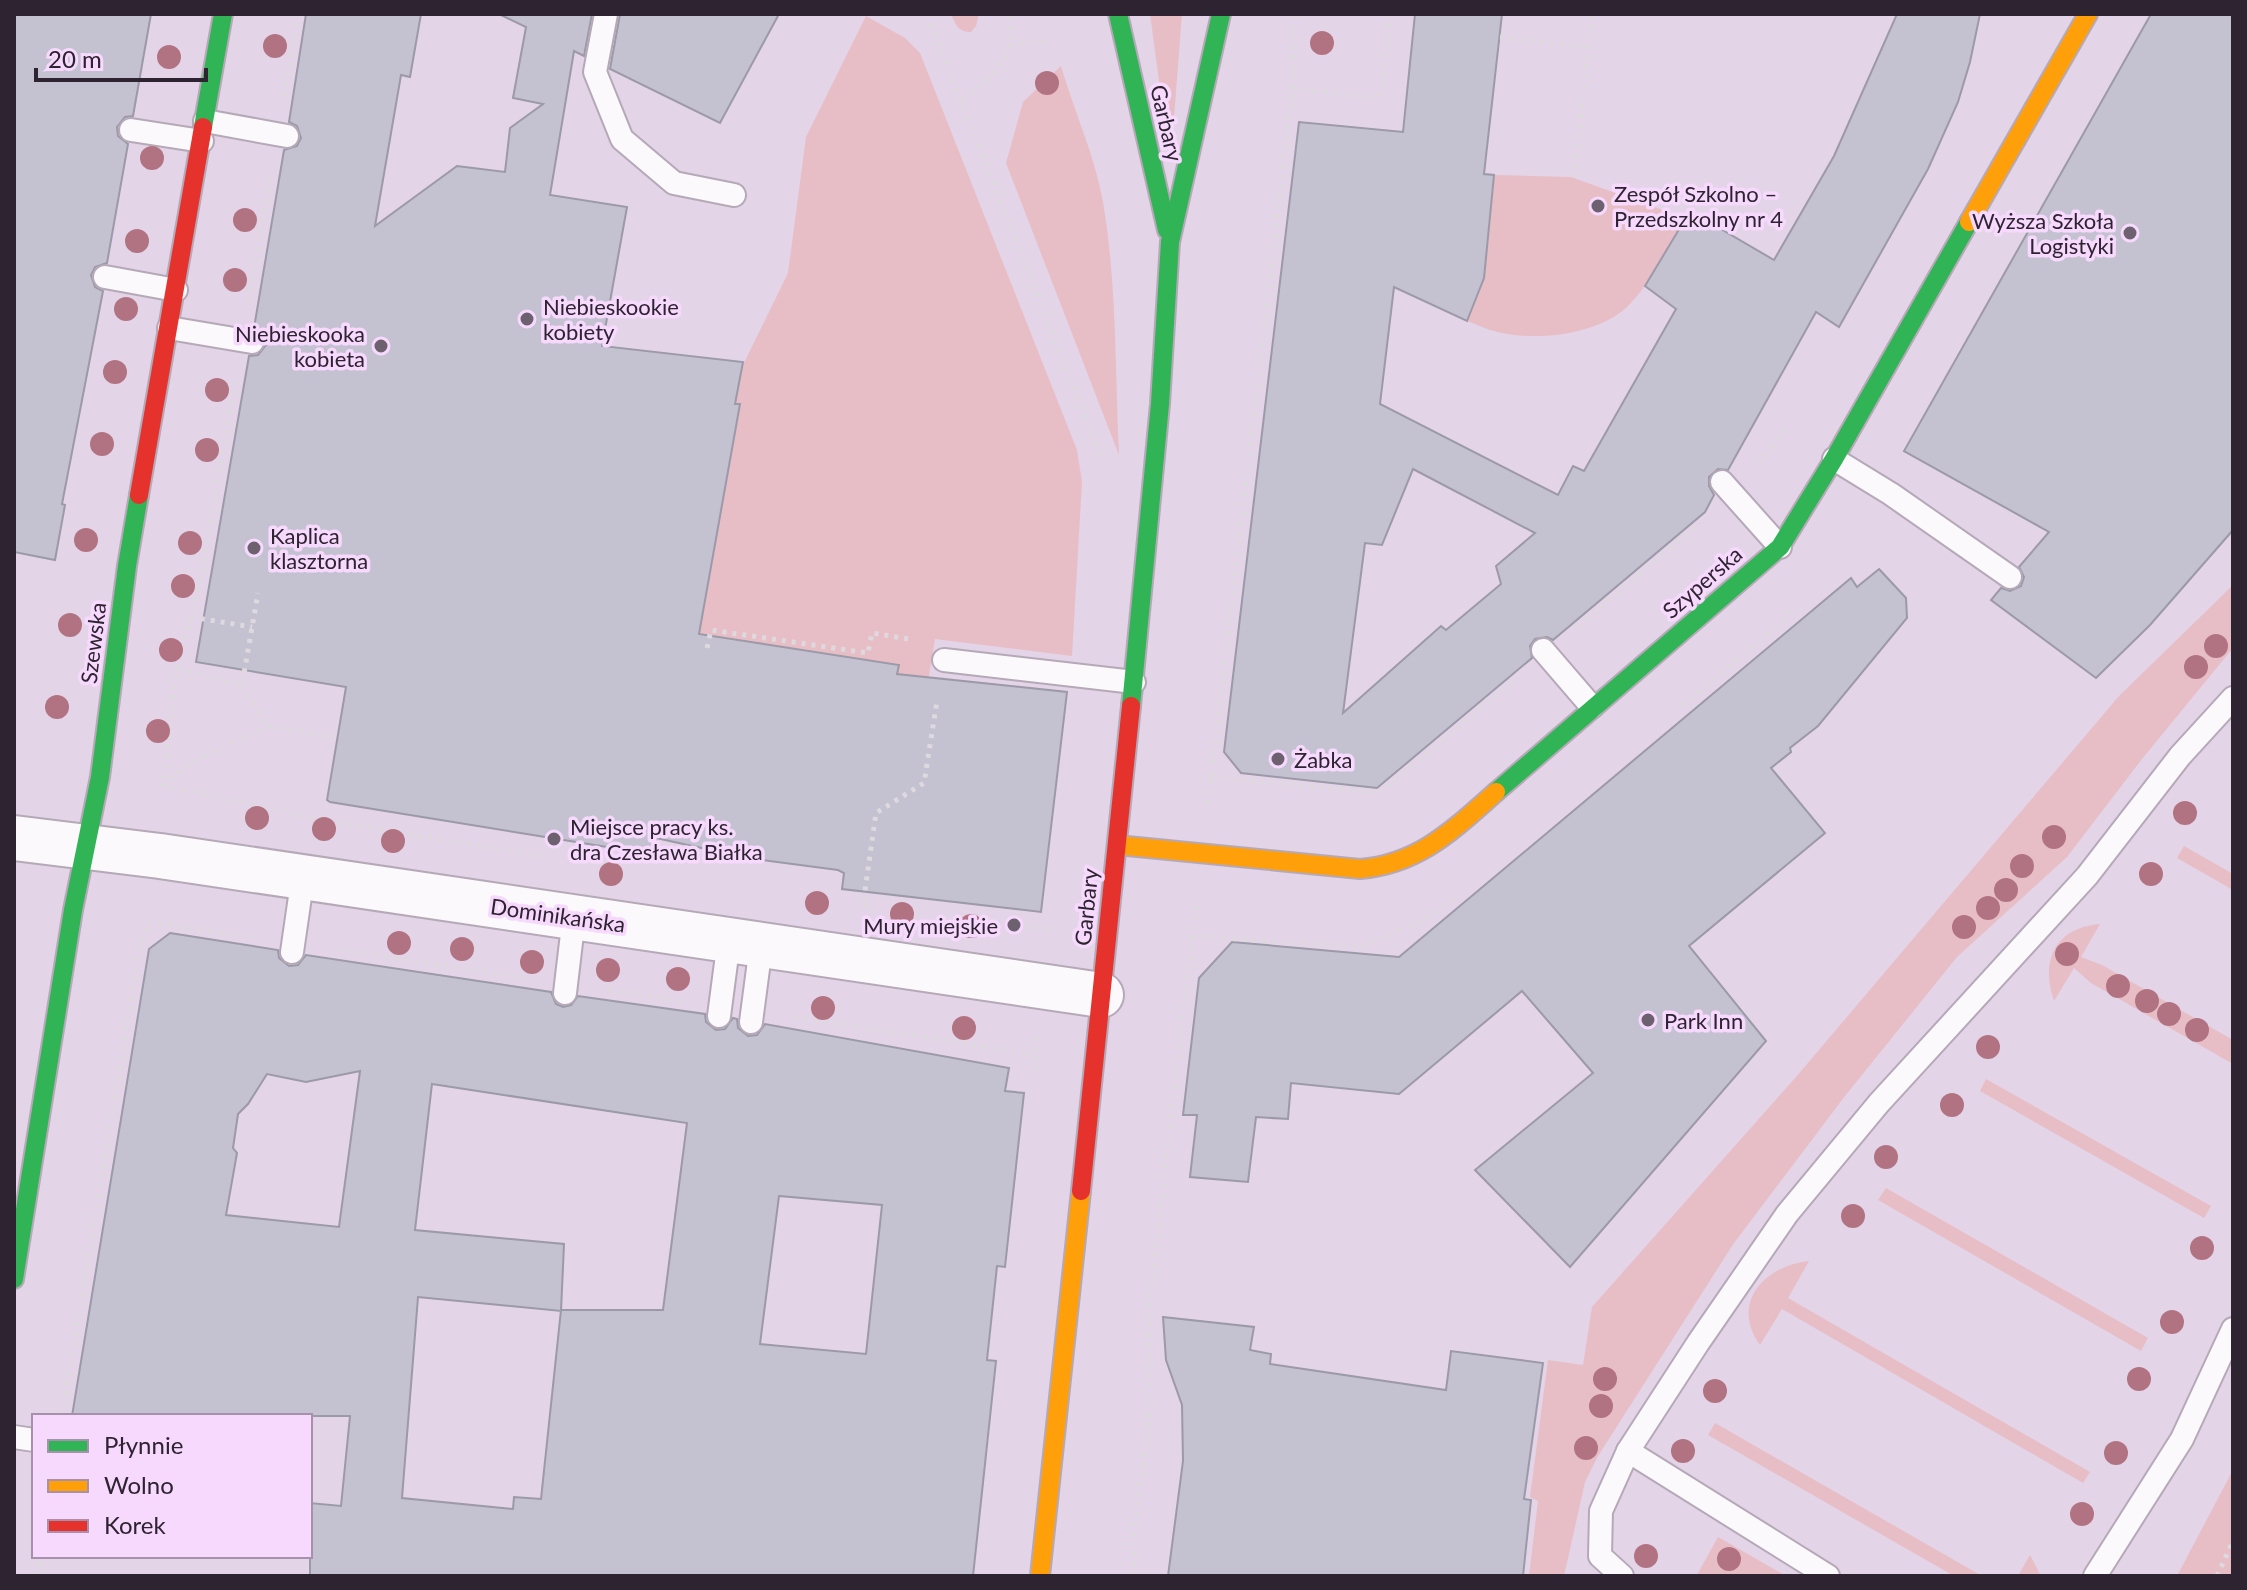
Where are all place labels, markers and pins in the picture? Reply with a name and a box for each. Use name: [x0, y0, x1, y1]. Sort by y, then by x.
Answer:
place label: Zespół Szkolno – Przedszkolny nr 4: [1614, 180, 1783, 232]
marker: Zespół Szkolno – Przedszkolny nr 4: [1589, 197, 1607, 215]
place label: Wyższa Szkoła Logistyki: [1972, 207, 2114, 259]
marker: Wyższa Szkoła Logistyki: [2121, 224, 2139, 242]
place label: Niebieskookie kobiety: [543, 293, 679, 345]
marker: Niebieskookie kobiety: [518, 310, 536, 328]
place label: Niebieskooka kobieta: [235, 320, 365, 372]
marker: Niebieskooka kobieta: [372, 337, 390, 355]
place label: Kaplica klasztorna: [270, 522, 368, 574]
marker: Kaplica klasztorna: [245, 539, 263, 557]
place label: Żabka: [1294, 746, 1353, 773]
marker: Żabka: [1269, 750, 1287, 768]
place label: Miejsce pracy ks. dra Czesława Białka: [570, 813, 763, 865]
marker: Miejsce pracy ks. dra Czesława Białka: [545, 830, 563, 848]
place label: Mury miejskie: [863, 912, 998, 939]
marker: Mury miejskie: [1005, 916, 1023, 934]
place label: Park Inn: [1664, 1007, 1743, 1034]
marker: Park Inn: [1639, 1011, 1657, 1029]

